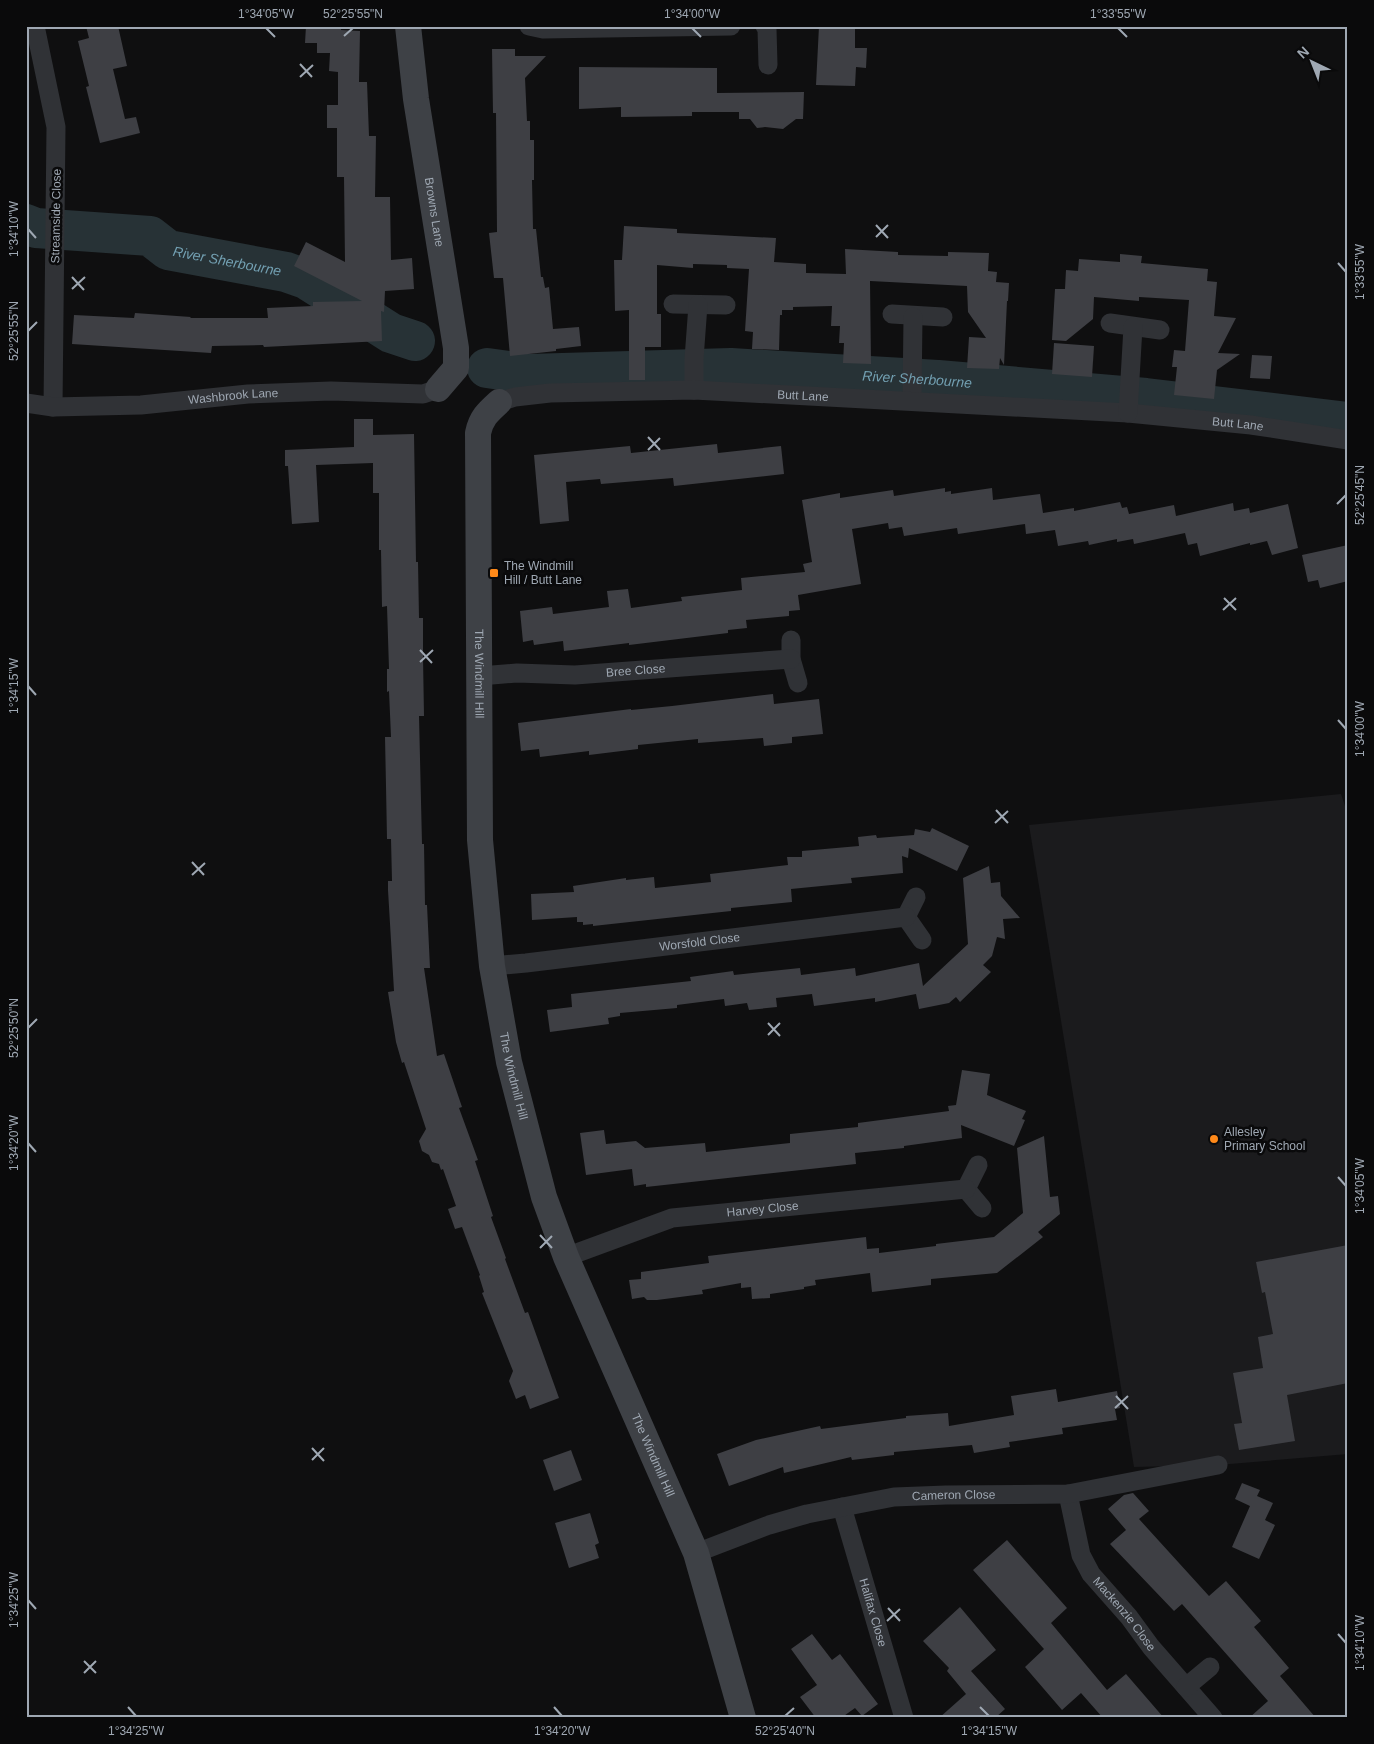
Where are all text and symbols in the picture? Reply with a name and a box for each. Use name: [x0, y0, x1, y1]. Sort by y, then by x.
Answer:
text: 1°34'05"W: [238, 7, 295, 21]
text: 52°25'55"N: [323, 7, 383, 21]
text: 1°34'00"W: [664, 7, 721, 21]
text: 1°33'55"W: [1090, 7, 1147, 21]
north arrow: [1286, 38, 1336, 88]
text: N: [1294, 43, 1312, 62]
street label: Streamside Close: [48, 168, 64, 263]
street label: Browns Lane: [422, 176, 447, 248]
text: 1°34'10"W: [7, 200, 21, 257]
water label: River Sherbourne: [172, 243, 283, 279]
text: 1°33'55"W: [1353, 243, 1367, 300]
text: 52°25'55"N: [7, 301, 21, 361]
water label: River Sherbourne: [862, 368, 973, 391]
street label: Washbrook Lane: [188, 386, 279, 407]
street label: Butt Lane: [777, 387, 829, 404]
street label: Butt Lane: [1212, 414, 1265, 434]
text: 52°25'45"N: [1353, 465, 1367, 525]
place label: The Windmill Hill / Butt Lane: [504, 559, 582, 587]
marker: The Windmill Hill / Butt Lane: [488, 567, 500, 579]
street label: The Windmill Hill: [472, 629, 486, 719]
text: 1°34'15"W: [7, 657, 21, 714]
street label: Bree Close: [606, 661, 666, 680]
text: 1°34'00"W: [1353, 700, 1367, 757]
street label: Worsfold Close: [658, 930, 741, 954]
text: 52°25'50"N: [7, 998, 21, 1058]
street label: The Windmill Hill: [497, 1031, 531, 1121]
text: 1°34'20"W: [7, 1114, 21, 1171]
place label: Allesley Primary School: [1224, 1125, 1305, 1153]
marker: Allesley Primary School: [1208, 1133, 1220, 1145]
text: 1°34'05"W: [1353, 1157, 1367, 1214]
street label: Harvey Close: [726, 1199, 799, 1220]
street label: The Windmill Hill: [629, 1411, 677, 1499]
street label: Cameron Close: [912, 1488, 996, 1503]
text: 1°34'25"W: [7, 1571, 21, 1628]
street label: Mackenzie Close: [1090, 1574, 1159, 1654]
street label: Halifax Close: [856, 1577, 890, 1649]
text: 1°34'10"W: [1353, 1614, 1367, 1671]
text: 1°34'25"W: [108, 1724, 165, 1738]
text: 1°34'20"W: [534, 1724, 591, 1738]
text: 52°25'40"N: [755, 1724, 815, 1738]
text: 1°34'15"W: [961, 1724, 1018, 1738]

